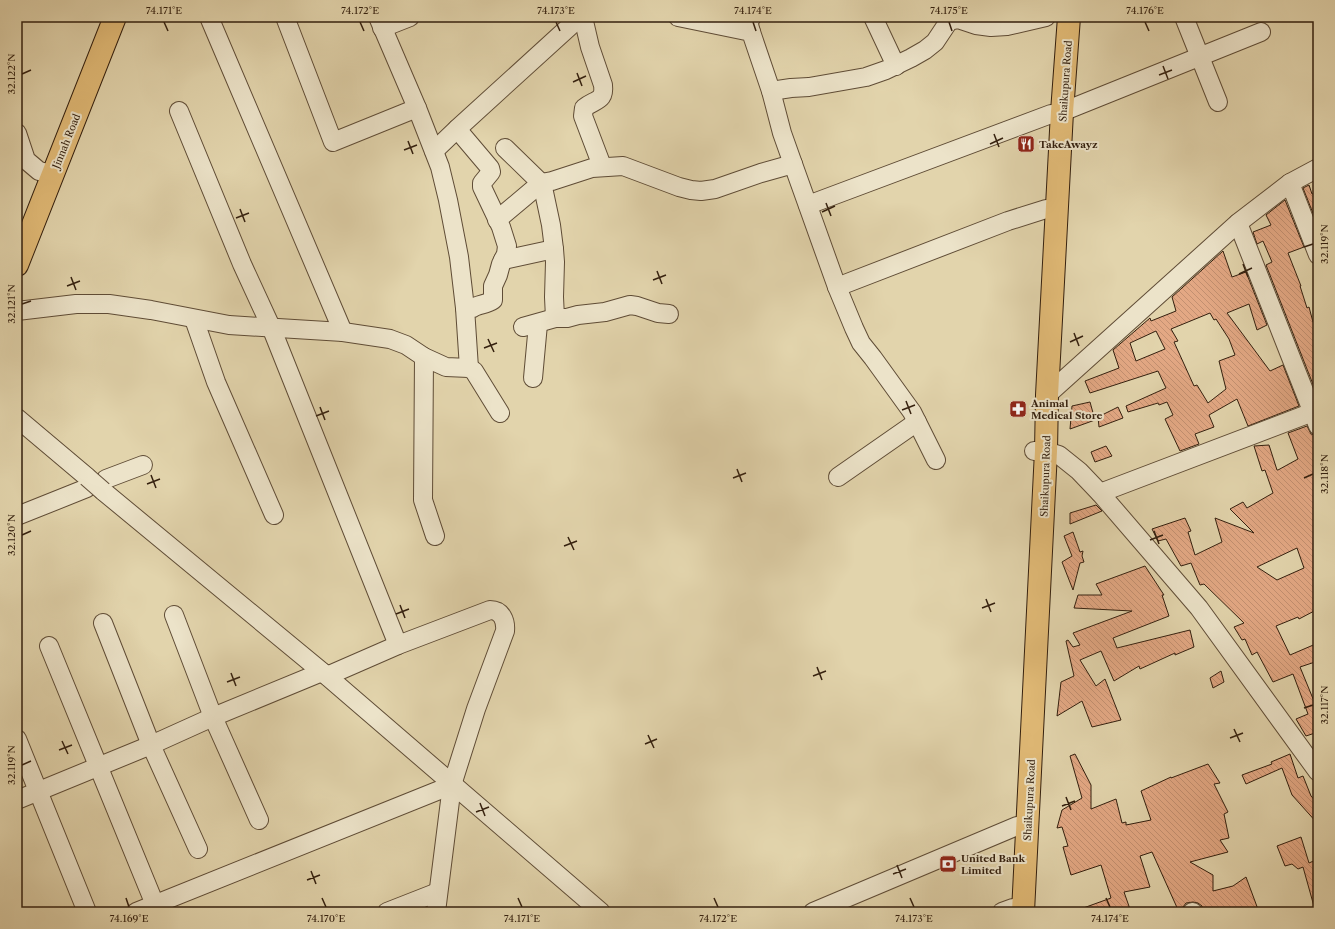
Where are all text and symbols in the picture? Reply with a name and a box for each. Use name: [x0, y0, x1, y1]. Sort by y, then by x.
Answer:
text: 74.171°E: [146, 4, 182, 17]
text: 74.172°E: [341, 4, 379, 17]
text: 74.173°E: [537, 4, 575, 17]
text: 74.174°E: [734, 4, 772, 17]
text: 74.175°E: [930, 4, 968, 17]
text: 74.176°E: [1126, 4, 1164, 17]
street label: Shaikupura Road: [1056, 40, 1075, 122]
text: 32.122°N: [5, 53, 18, 95]
street label: Jinnah Road: [49, 112, 83, 172]
restaurant icon: TakeAwayz: [1016, 134, 1036, 154]
place label: TakeAwayz: [1039, 138, 1098, 151]
text: 32.119°N: [1318, 224, 1331, 264]
text: 32.121°N: [5, 284, 18, 324]
place label: Animal Medical Store: [1030, 397, 1102, 422]
pharmacy icon: Animal Medical Store: [1008, 399, 1028, 419]
street label: Shaikupura Road: [1038, 435, 1053, 517]
text: 32.118°N: [1318, 454, 1331, 494]
text: 32.120°N: [5, 514, 18, 556]
text: 32.117°N: [1318, 686, 1331, 724]
text: 32.119°N: [5, 745, 18, 785]
street label: Shaikupura Road: [1021, 759, 1038, 841]
place label: United Bank Limited: [961, 852, 1026, 877]
bank icon: United Bank Limited: [938, 854, 958, 874]
text: 74.169°E: [109, 912, 149, 925]
text: 74.170°E: [307, 912, 345, 925]
text: 74.171°E: [504, 912, 540, 925]
text: 74.172°E: [699, 912, 737, 925]
text: 74.173°E: [895, 912, 933, 925]
text: 74.174°E: [1091, 912, 1129, 925]

